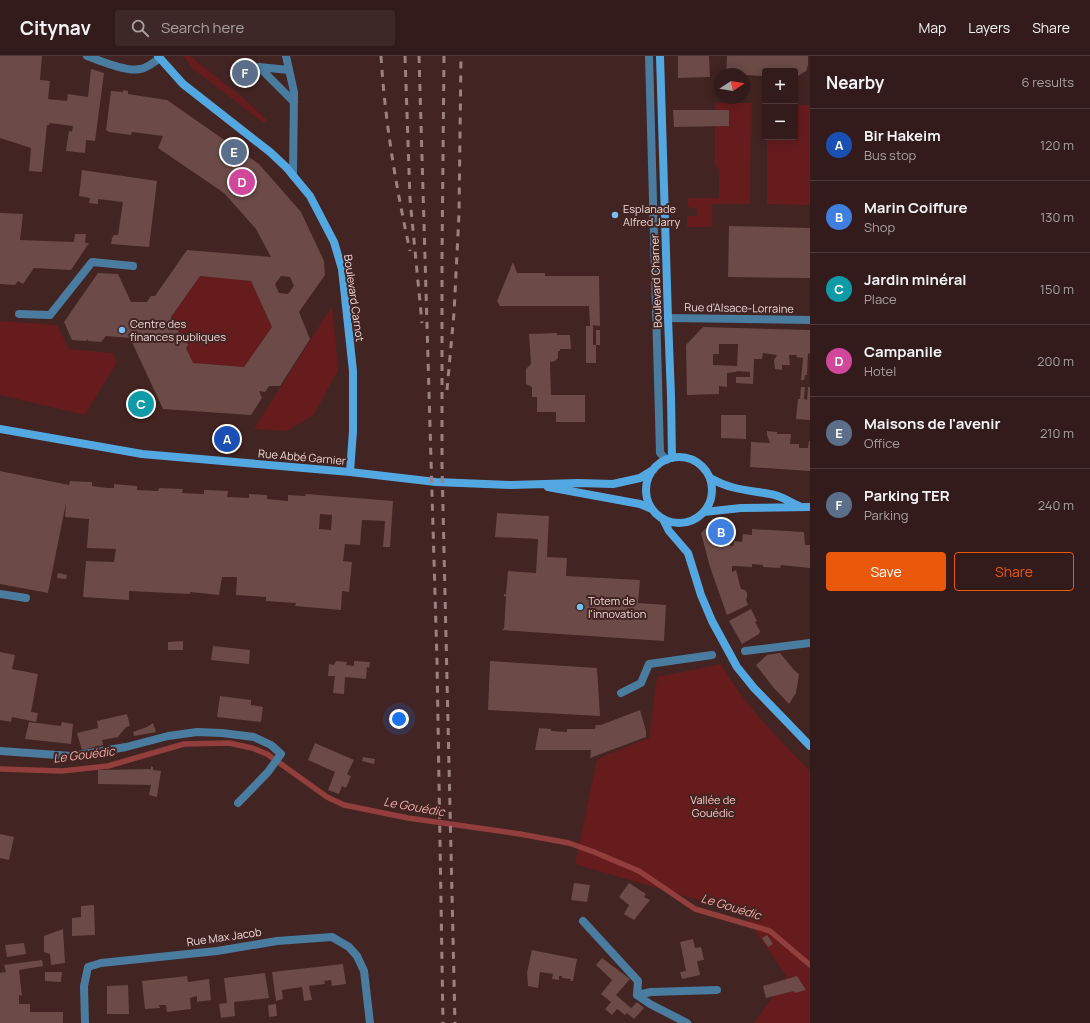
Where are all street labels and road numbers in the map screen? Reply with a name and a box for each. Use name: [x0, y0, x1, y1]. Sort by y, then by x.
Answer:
street label: Boulevard Charner: [646, 234, 665, 328]
street label: Boulevard Carnot: [341, 253, 368, 342]
street label: Rue d'Alsace-Lorraine: [684, 299, 794, 316]
street label: Rue Abbé Garnier: [258, 445, 347, 468]
street label: Rue Max Jacob: [185, 924, 263, 949]

